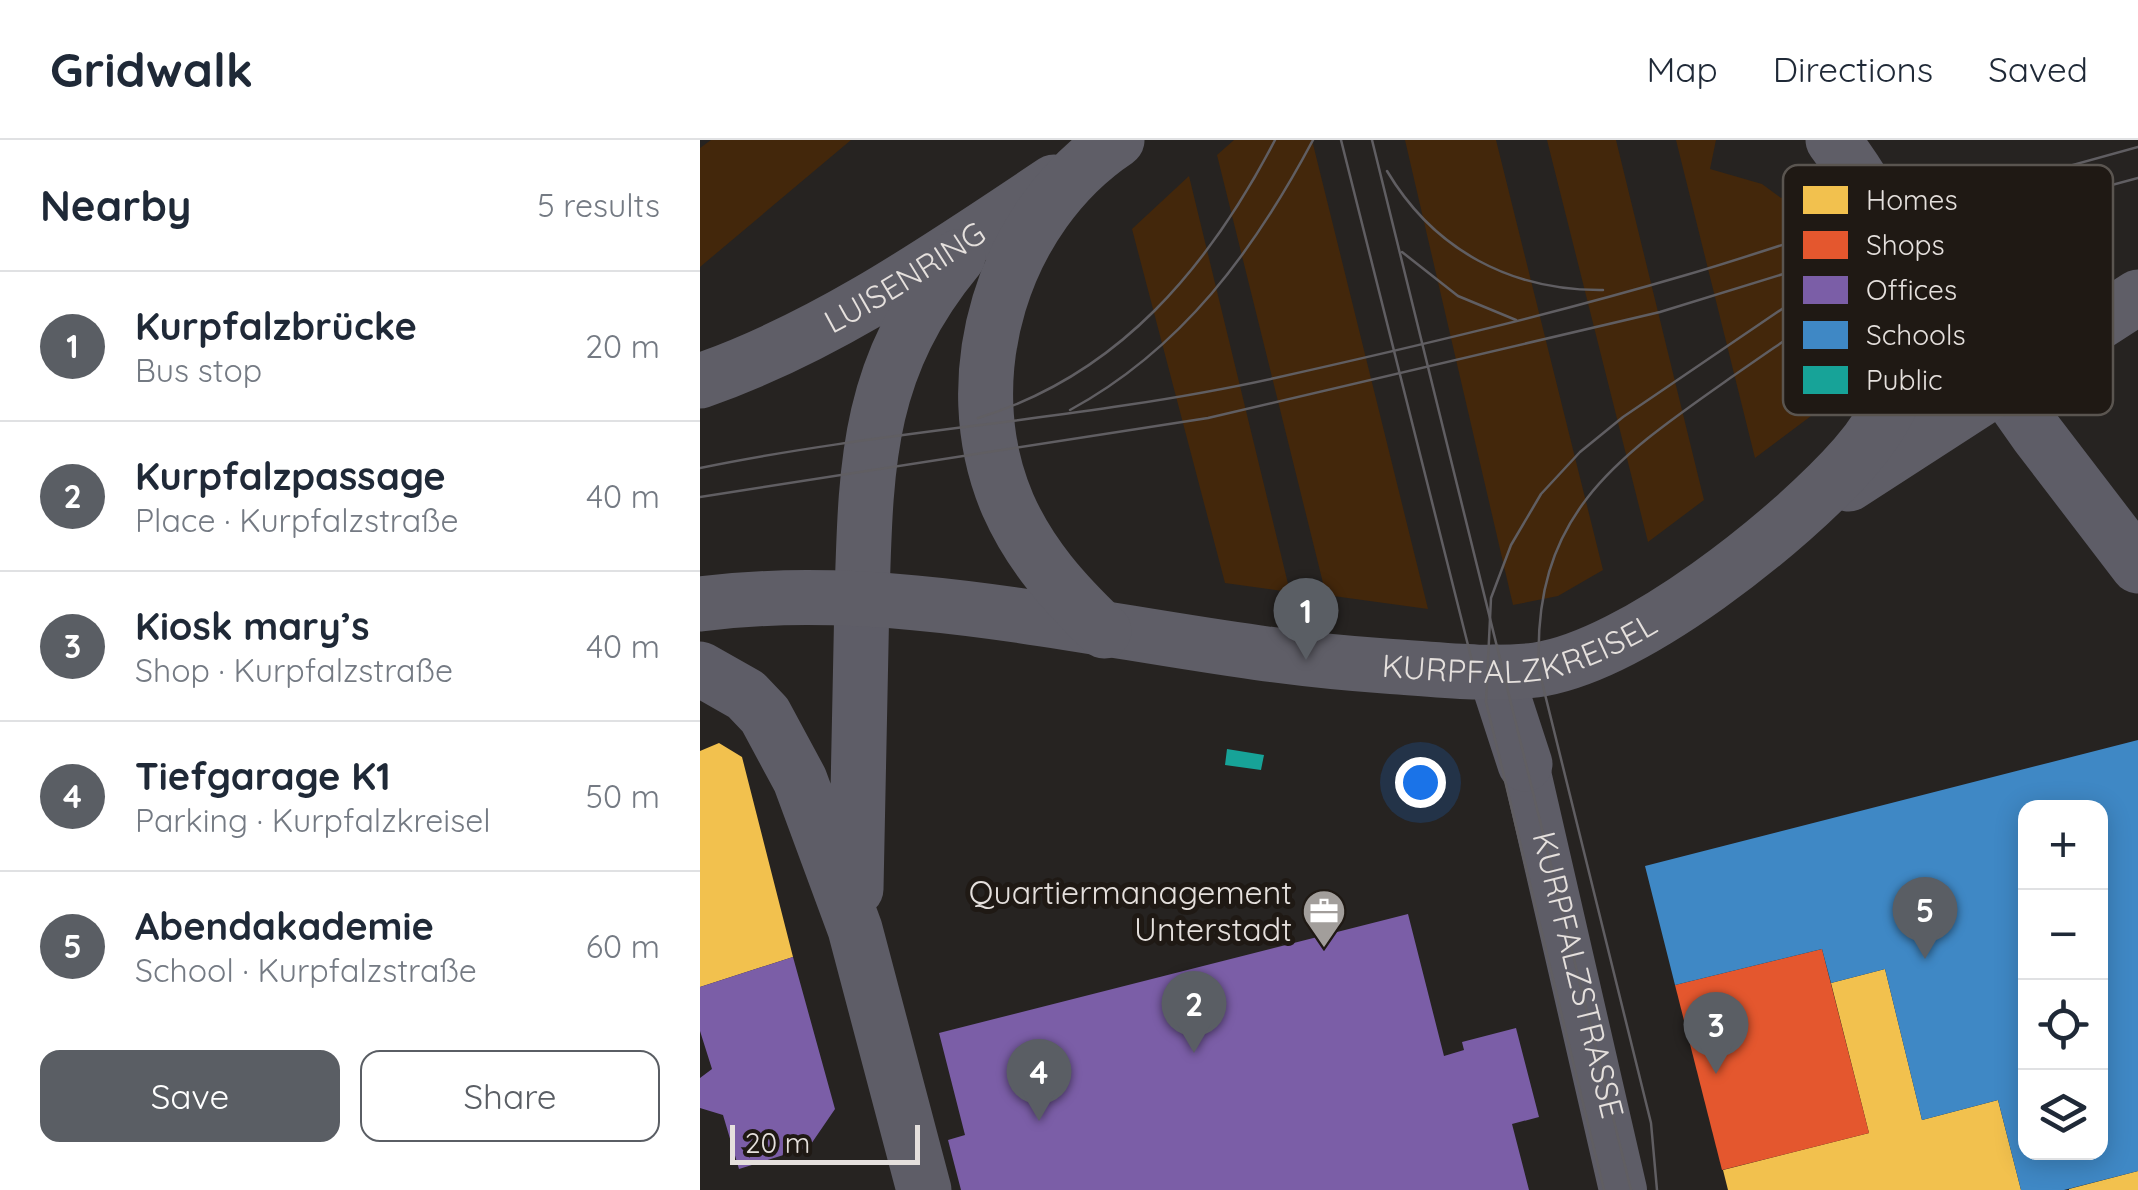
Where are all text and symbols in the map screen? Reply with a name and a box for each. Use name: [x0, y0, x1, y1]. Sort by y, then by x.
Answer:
text: Gridwalk: [50, 39, 253, 99]
text: Map: [1646, 47, 1718, 91]
text: Directions: [1773, 47, 1933, 91]
text: Saved: [1988, 47, 2088, 91]
legend: [1783, 165, 2113, 415]
text: Nearby: [40, 179, 191, 232]
text: Homes: [1866, 182, 1958, 217]
text: 5 results: [537, 185, 660, 225]
street label: LUISENRING: [817, 212, 993, 341]
text: Shops: [1866, 227, 1945, 262]
text: Offices: [1866, 272, 1957, 307]
text: Kurpfalzbrücke: [135, 302, 417, 350]
text: Schools: [1866, 317, 1966, 352]
text: 1: [66, 326, 79, 366]
text: 20 m: [585, 326, 660, 366]
text: Bus stop: [135, 350, 262, 390]
text: Public: [1866, 362, 1942, 397]
text: Kurpfalzpassage: [135, 452, 446, 500]
text: 2: [63, 476, 82, 516]
text: 40 m: [586, 476, 660, 516]
text: Place · Kurpfalzstraße: [135, 500, 459, 540]
pin: 1: [1274, 578, 1338, 660]
text: Kiosk mary’s: [135, 602, 370, 650]
street label: KURPFALZKREISEL: [1381, 603, 1663, 691]
text: 3: [64, 626, 81, 666]
text: 40 m: [586, 626, 660, 666]
text: Shop · Kurpfalzstraße: [135, 650, 453, 690]
text: Tiefgarage K1: [135, 752, 391, 800]
your location: [1395, 757, 1446, 808]
text: 4: [63, 776, 82, 816]
text: 50 m: [586, 776, 660, 816]
text: Parking · Kurpfalzkreisel: [135, 800, 491, 840]
map controls: [2018, 800, 2108, 1160]
button: +: [2018, 800, 2108, 890]
street label: KURPFALZSTRASSE: [1524, 827, 1634, 1122]
place label: Quartiermanagement Unterstadt: [969, 872, 1292, 949]
pin: 5: [1892, 876, 1958, 959]
office icon: Quartiermanagement Unterstadt: [1301, 888, 1347, 949]
button: −: [2018, 890, 2108, 980]
text: Abendakademie: [135, 902, 434, 950]
text: 5: [63, 926, 82, 966]
text: 60 m: [586, 926, 660, 966]
text: School · Kurpfalzstraße: [135, 950, 477, 990]
pin: 2: [1162, 970, 1226, 1053]
button: locate: [2018, 980, 2108, 1070]
pin: 3: [1684, 992, 1748, 1074]
pin: 4: [1006, 1038, 1072, 1121]
button: Save: [40, 1050, 340, 1142]
button: Share: [360, 1050, 660, 1142]
button: layers: [2018, 1070, 2108, 1160]
scale bar: [730, 1120, 920, 1164]
text: 20 m: [745, 1125, 810, 1160]

